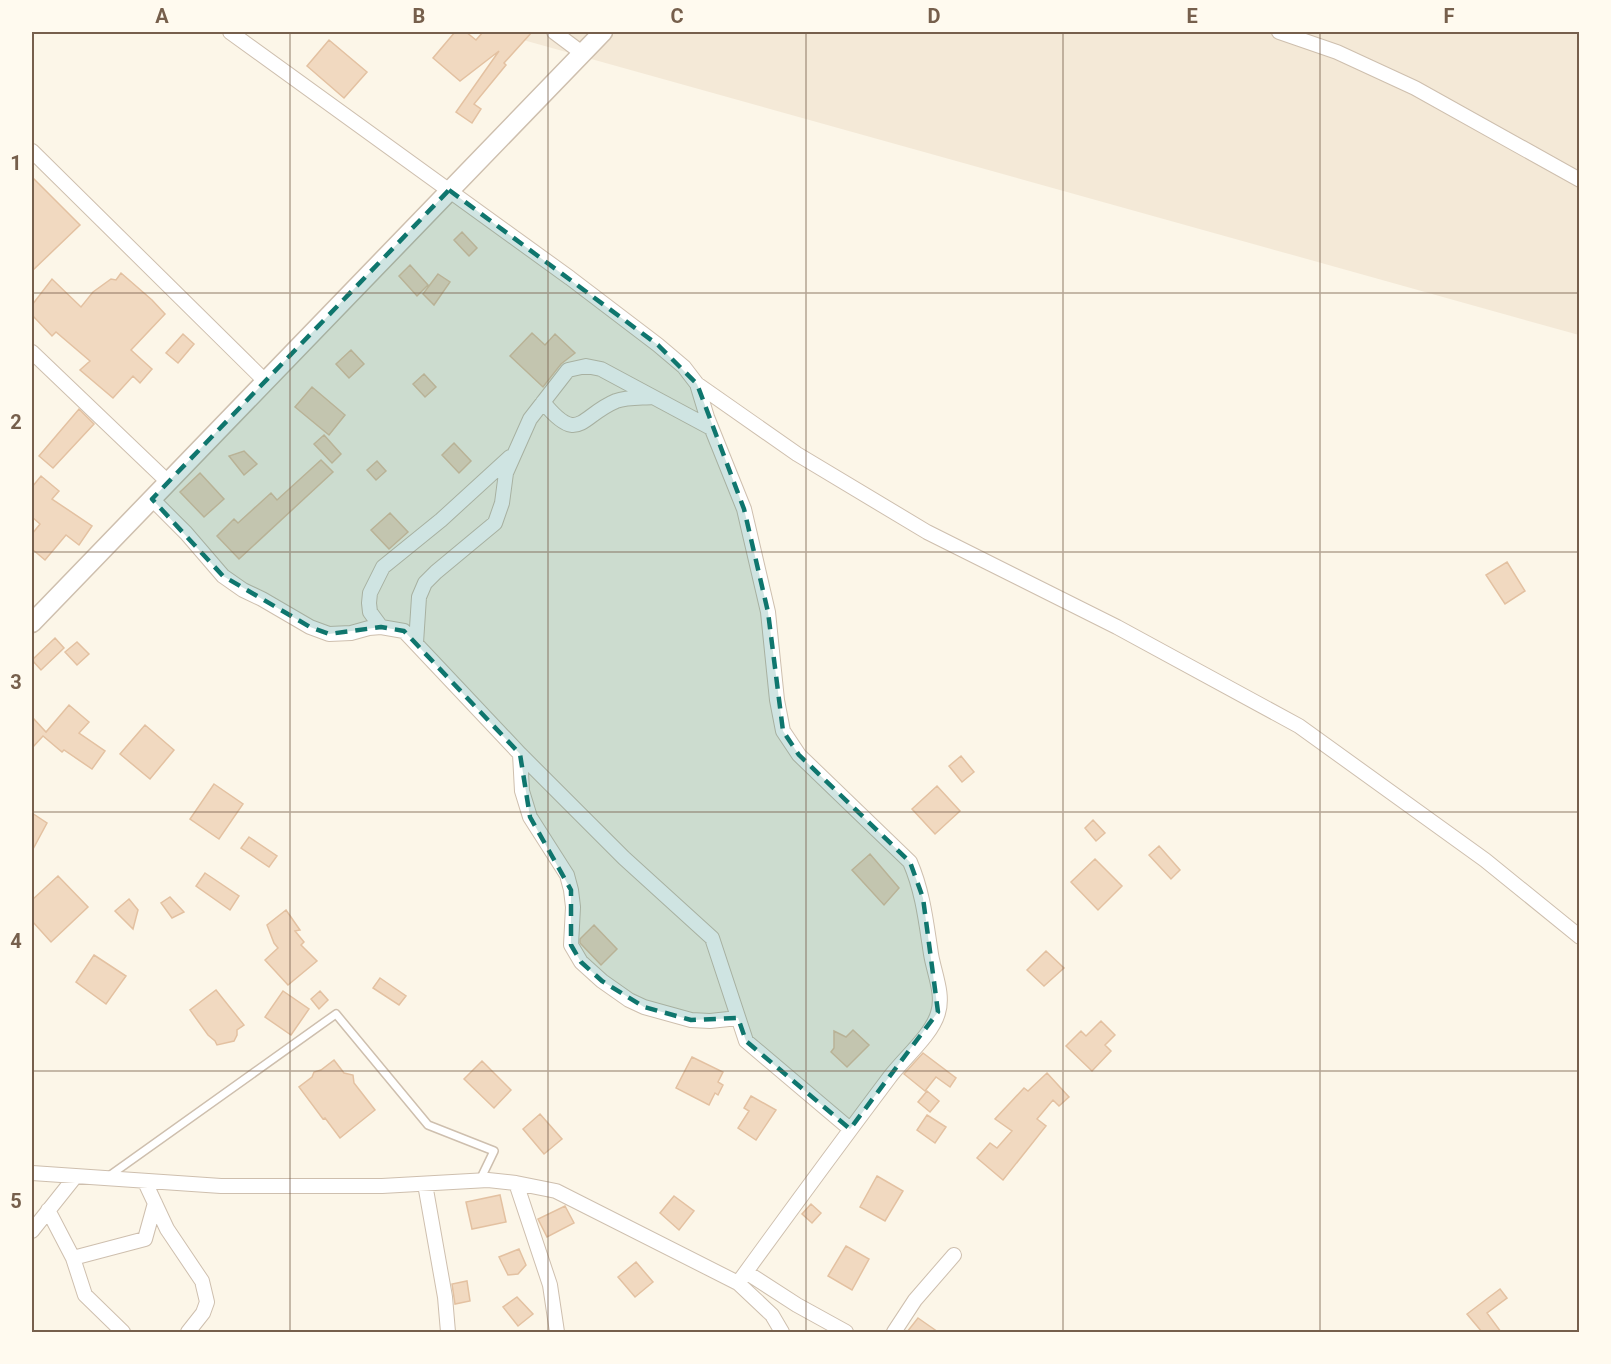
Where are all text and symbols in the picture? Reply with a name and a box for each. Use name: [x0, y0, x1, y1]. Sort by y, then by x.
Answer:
text: A: [155, 4, 169, 28]
text: B: [413, 4, 425, 28]
text: C: [670, 4, 684, 28]
text: D: [928, 4, 941, 28]
text: E: [1186, 4, 1198, 28]
text: F: [1444, 4, 1455, 28]
text: 1: [10, 151, 22, 175]
text: 2: [10, 410, 22, 434]
text: 3: [10, 670, 22, 694]
text: 4: [10, 929, 22, 953]
text: 5: [10, 1189, 22, 1213]

